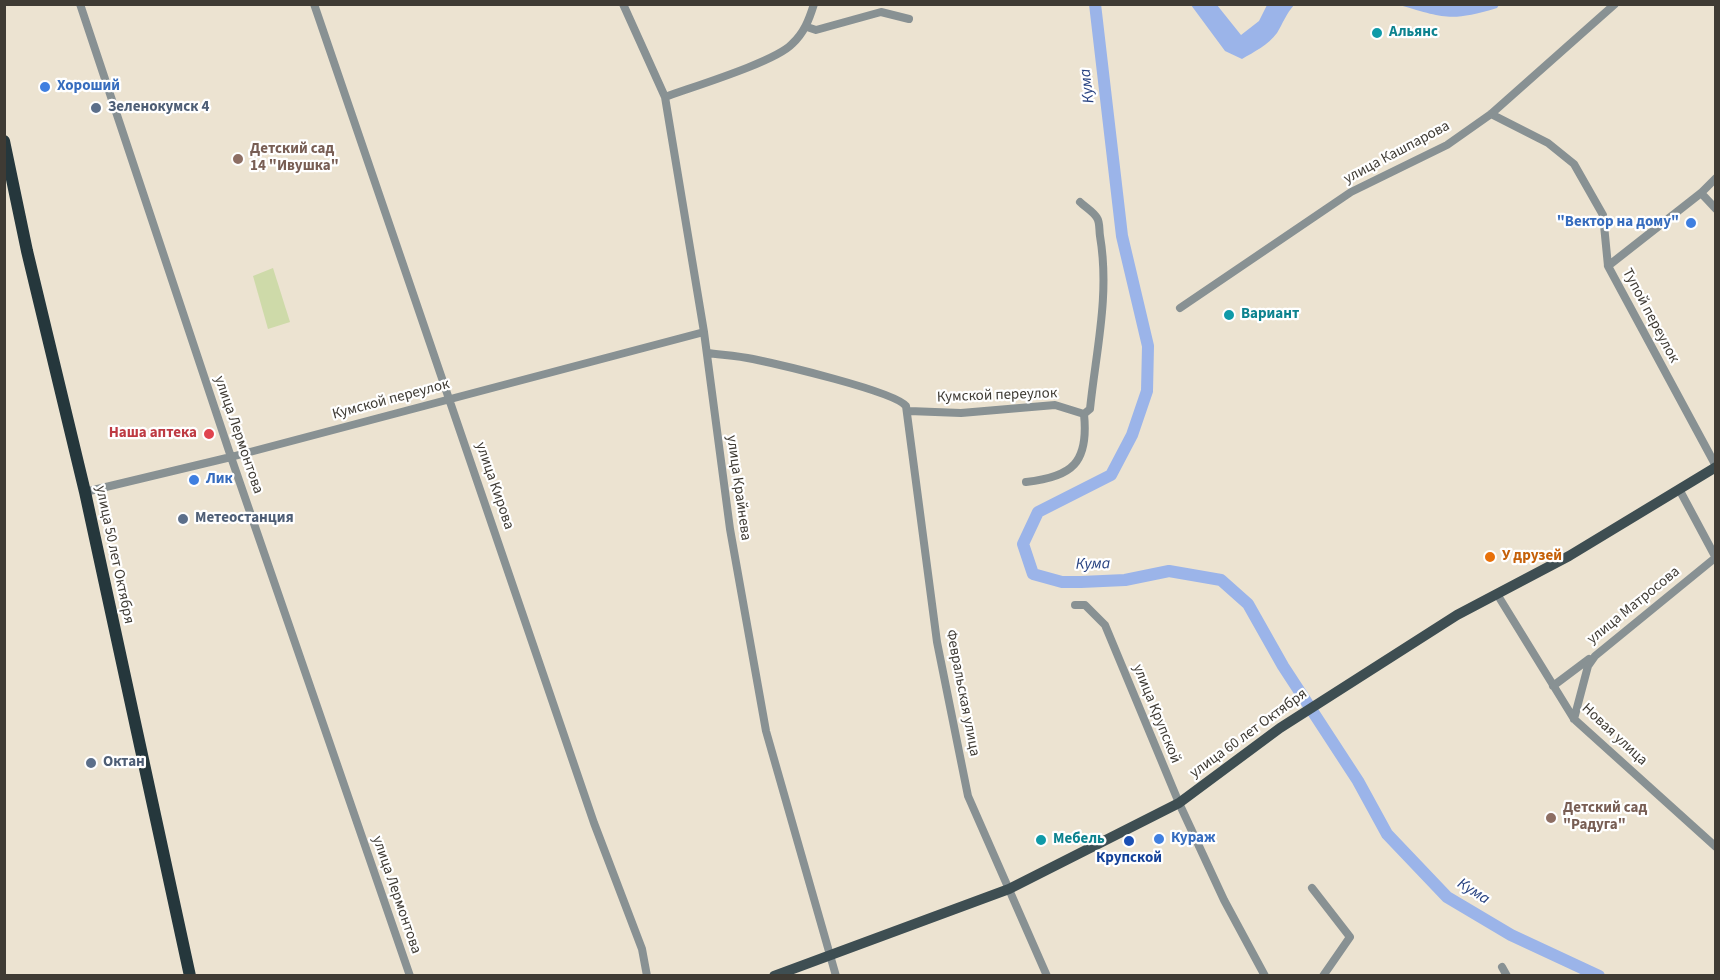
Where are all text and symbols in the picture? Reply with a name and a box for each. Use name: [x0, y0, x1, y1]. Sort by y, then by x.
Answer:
place label: Альянс: [1389, 24, 1438, 42]
marker: Альянс: [1370, 26, 1384, 40]
water label: Кума: [1076, 68, 1100, 104]
place label: Хороший: [57, 78, 120, 96]
marker: Хороший: [38, 80, 52, 94]
place label: Зеленокумск 4: [108, 99, 209, 117]
marker: Зеленокумск 4: [89, 101, 103, 115]
street label: улица Кашпарова: [1341, 118, 1453, 188]
place label: Детский сад 14 "Ивушка": [250, 141, 339, 176]
marker: Детский сад 14 "Ивушка": [231, 152, 245, 166]
place label: "Вектор на дому": [1557, 214, 1679, 232]
marker: "Вектор на дому": [1684, 216, 1698, 230]
street label: Тупой переулок: [1618, 266, 1682, 366]
place label: Вариант: [1241, 306, 1299, 324]
marker: Вариант: [1222, 308, 1236, 322]
street label: улица Лермонтова: [209, 374, 267, 496]
street label: Кумской переулок: [330, 376, 452, 424]
street label: Кумской переулок: [936, 385, 1058, 407]
place label: Наша аптека: [109, 425, 197, 443]
marker: Наша аптека: [202, 427, 216, 441]
street label: улица Крайнева: [722, 434, 754, 542]
street label: улица Кирова: [471, 440, 517, 532]
place label: Лик: [206, 471, 233, 489]
marker: Лик: [187, 473, 201, 487]
street label: улица 50 лет Октября: [91, 484, 137, 626]
place label: Метеостанция: [195, 510, 294, 528]
marker: Метеостанция: [176, 512, 190, 526]
place label: У друзей: [1502, 548, 1562, 566]
marker: У друзей: [1483, 550, 1497, 564]
water label: Кума: [1075, 555, 1111, 575]
street label: улица Матросова: [1584, 563, 1684, 649]
street label: Февральская улица: [941, 628, 983, 758]
street label: улица Крупской: [1128, 662, 1184, 766]
street label: улица 60 лет Октября: [1187, 685, 1311, 783]
street label: Новая улица: [1577, 700, 1651, 770]
place label: Октан: [103, 754, 145, 772]
marker: Октан: [84, 756, 98, 770]
place label: Детский сад "Радуга": [1563, 800, 1647, 835]
marker: Детский сад "Радуга": [1544, 811, 1558, 825]
place label: Кураж: [1171, 830, 1215, 848]
place label: Мебель: [1053, 831, 1105, 849]
marker: Кураж: [1152, 832, 1166, 846]
marker: Мебель: [1034, 833, 1048, 847]
street label: улица Лермонтова: [367, 834, 425, 956]
marker: Крупской: [1122, 834, 1136, 848]
place label: Крупской: [1096, 850, 1162, 868]
water label: Кума: [1453, 875, 1493, 909]

